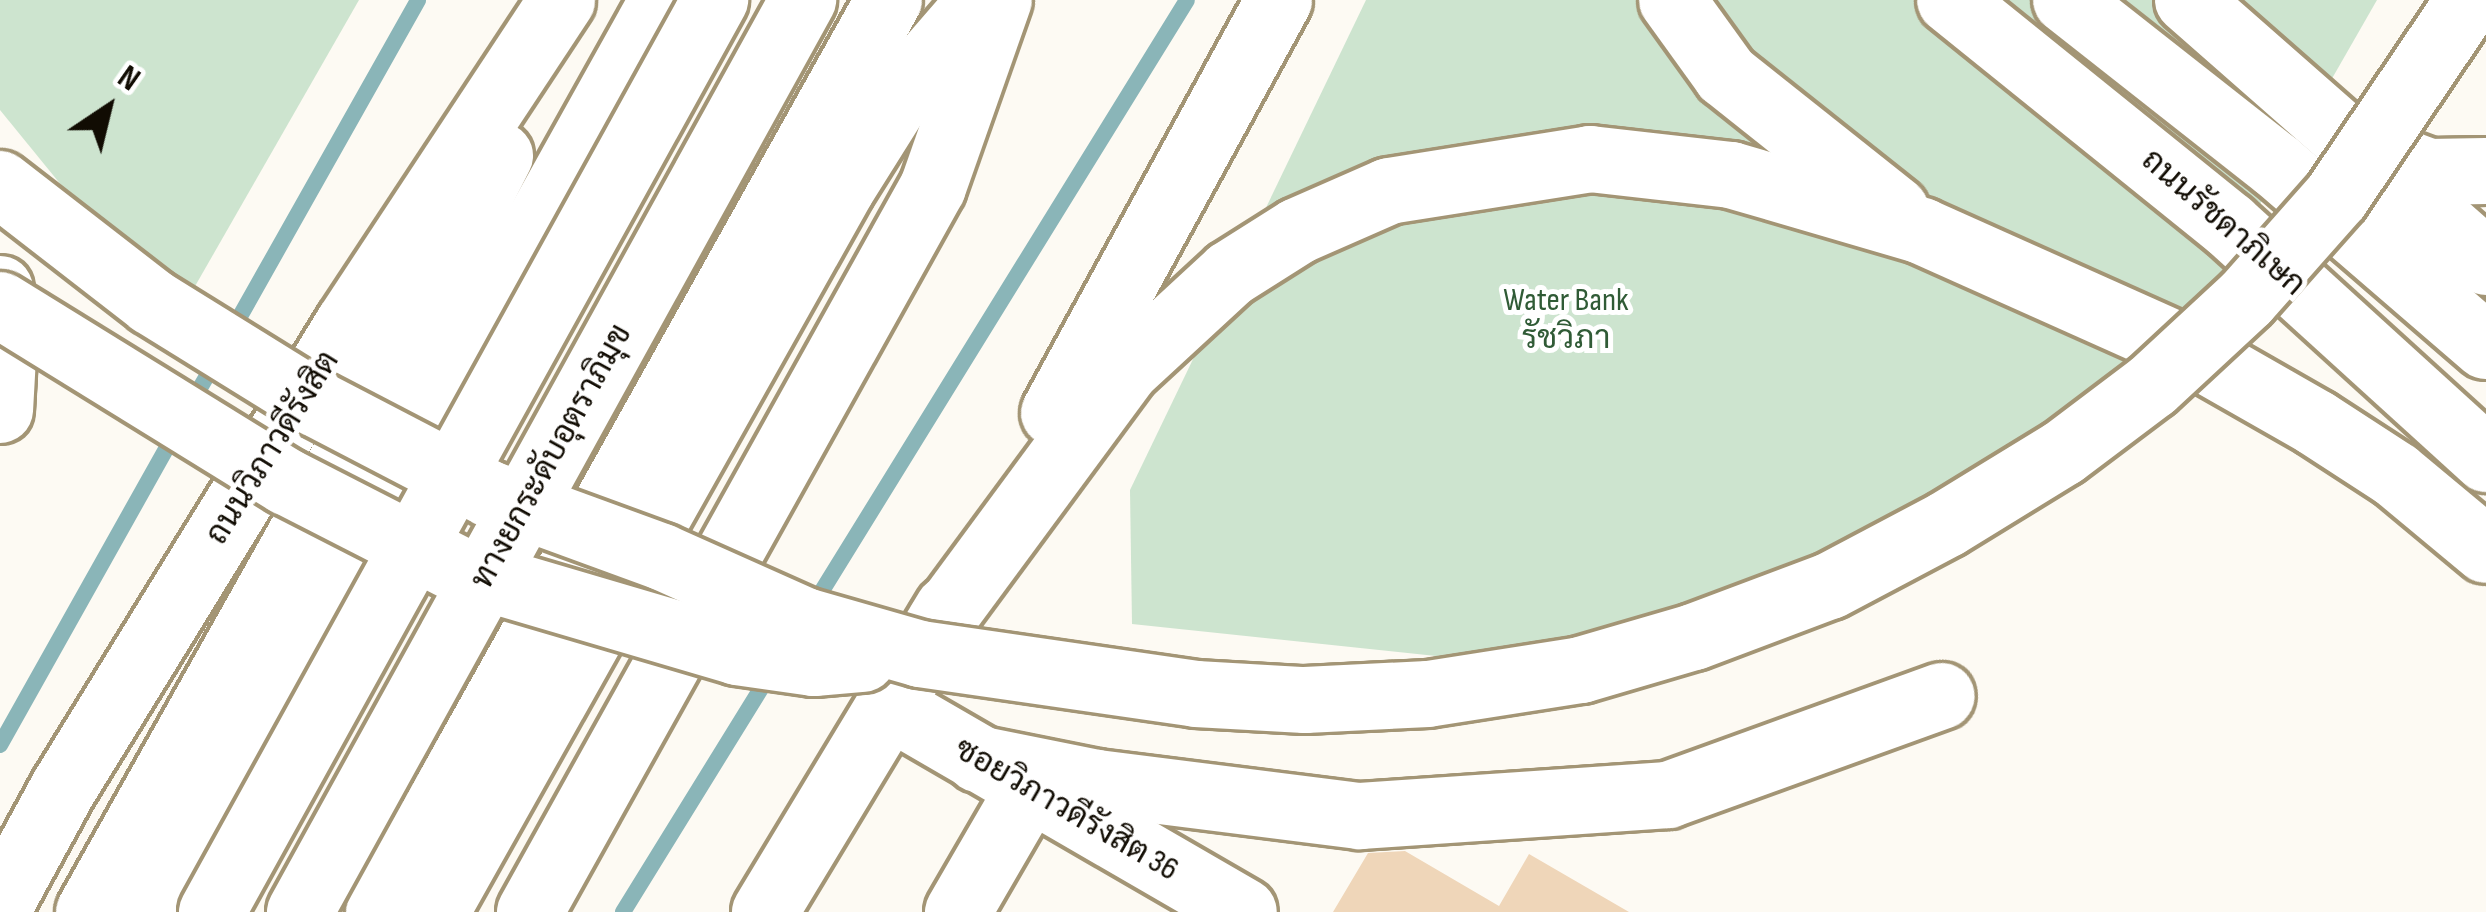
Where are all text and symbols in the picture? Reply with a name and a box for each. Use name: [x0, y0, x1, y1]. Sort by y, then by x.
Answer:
north arrow: [48, 48, 168, 168]
text: N: [110, 57, 147, 100]
street label: ถนนรัชดาภิเษก: [2133, 141, 2313, 305]
park label: Water Bank รัชวิภา: [1503, 281, 1629, 359]
street label: ทางยกระดับอุตราภิมุข: [463, 318, 641, 596]
street label: ถนนวิภาวดีรังสิต: [198, 344, 348, 552]
street label: ซอยวิภาวดีรังสิต 36: [947, 730, 1185, 890]

